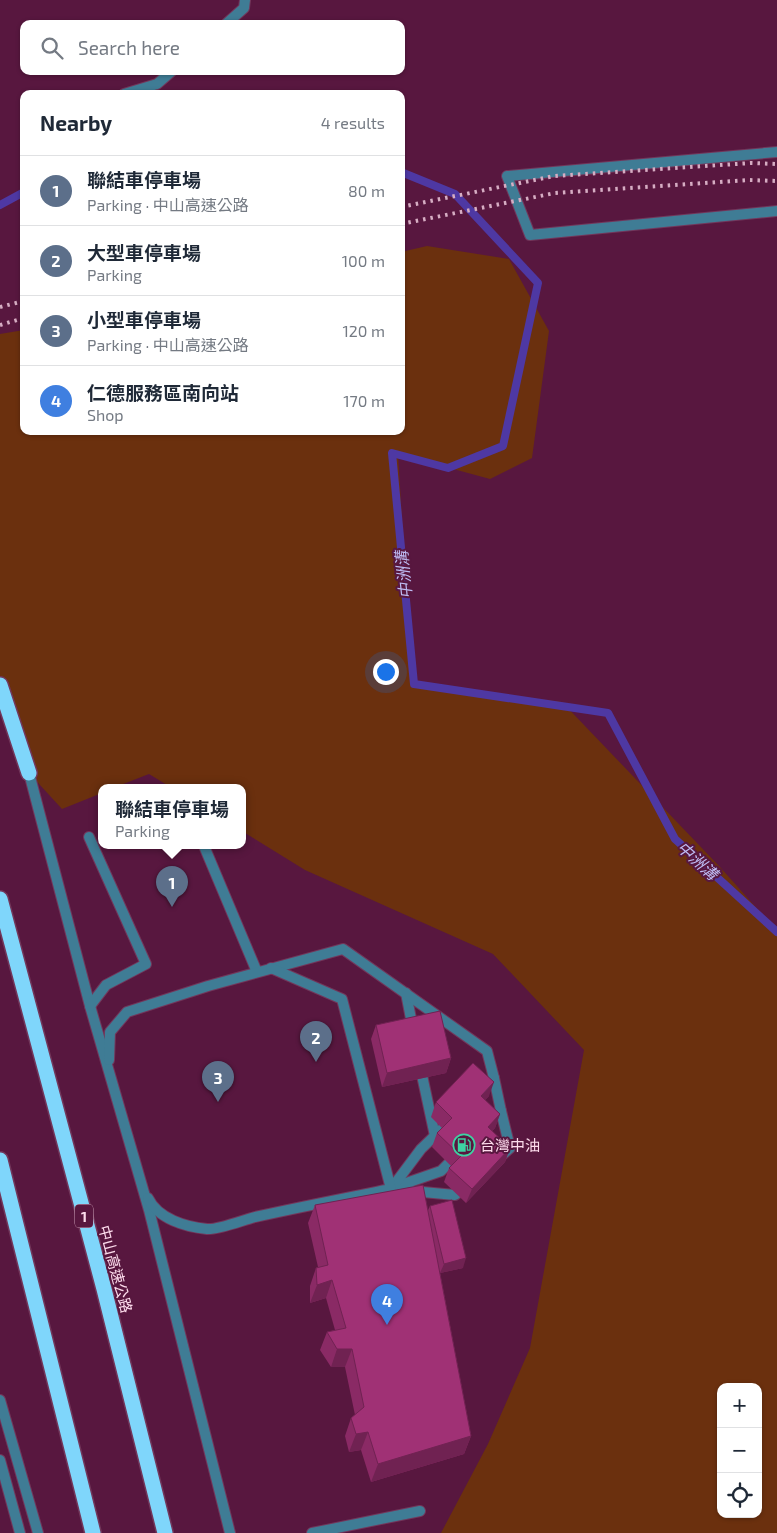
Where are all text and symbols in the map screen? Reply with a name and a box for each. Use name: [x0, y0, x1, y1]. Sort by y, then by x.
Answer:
search box: [20, 20, 405, 75]
icon: search: [38, 34, 66, 62]
text: Search here: [78, 36, 180, 59]
text: Nearby: [40, 110, 112, 135]
text: 4 results: [321, 113, 385, 132]
text: 聯結車停車場: [87, 168, 201, 191]
text: 1: [53, 181, 59, 200]
text: 80 m: [348, 181, 385, 200]
text: Parking · 中山高速公路: [87, 195, 249, 214]
text: 大型車停車場: [87, 241, 201, 264]
text: 2: [51, 251, 61, 270]
text: 100 m: [342, 251, 385, 270]
text: Parking: [87, 265, 142, 284]
text: 小型車停車場: [87, 308, 201, 331]
text: 3: [51, 321, 61, 340]
text: 120 m: [342, 321, 385, 340]
text: Parking · 中山高速公路: [87, 335, 249, 354]
text: 仁德服務區南向站: [87, 381, 239, 404]
text: 4: [51, 391, 61, 410]
text: 170 m: [343, 391, 385, 410]
text: Shop: [87, 405, 124, 424]
water label: 中洲溝: [391, 548, 415, 600]
your location: [373, 659, 399, 685]
popup: [98, 784, 246, 849]
text: 聯結車停車場: [115, 797, 229, 820]
text: Parking: [115, 821, 170, 840]
water label: 中洲溝: [674, 837, 724, 884]
pin: 1: [156, 866, 188, 907]
pin: 2: [300, 1021, 332, 1062]
pin: 3: [202, 1061, 234, 1102]
fuel station icon: 台灣中油: [452, 1133, 476, 1157]
place label: 台灣中油: [480, 1136, 540, 1154]
road number: 1: [75, 1204, 93, 1228]
street label: 中山高速公路: [96, 1223, 136, 1315]
pin: 4: [371, 1284, 403, 1325]
map controls: [717, 1383, 762, 1518]
button: +: [717, 1383, 762, 1428]
button: −: [717, 1428, 762, 1473]
button: locate: [717, 1473, 762, 1518]

